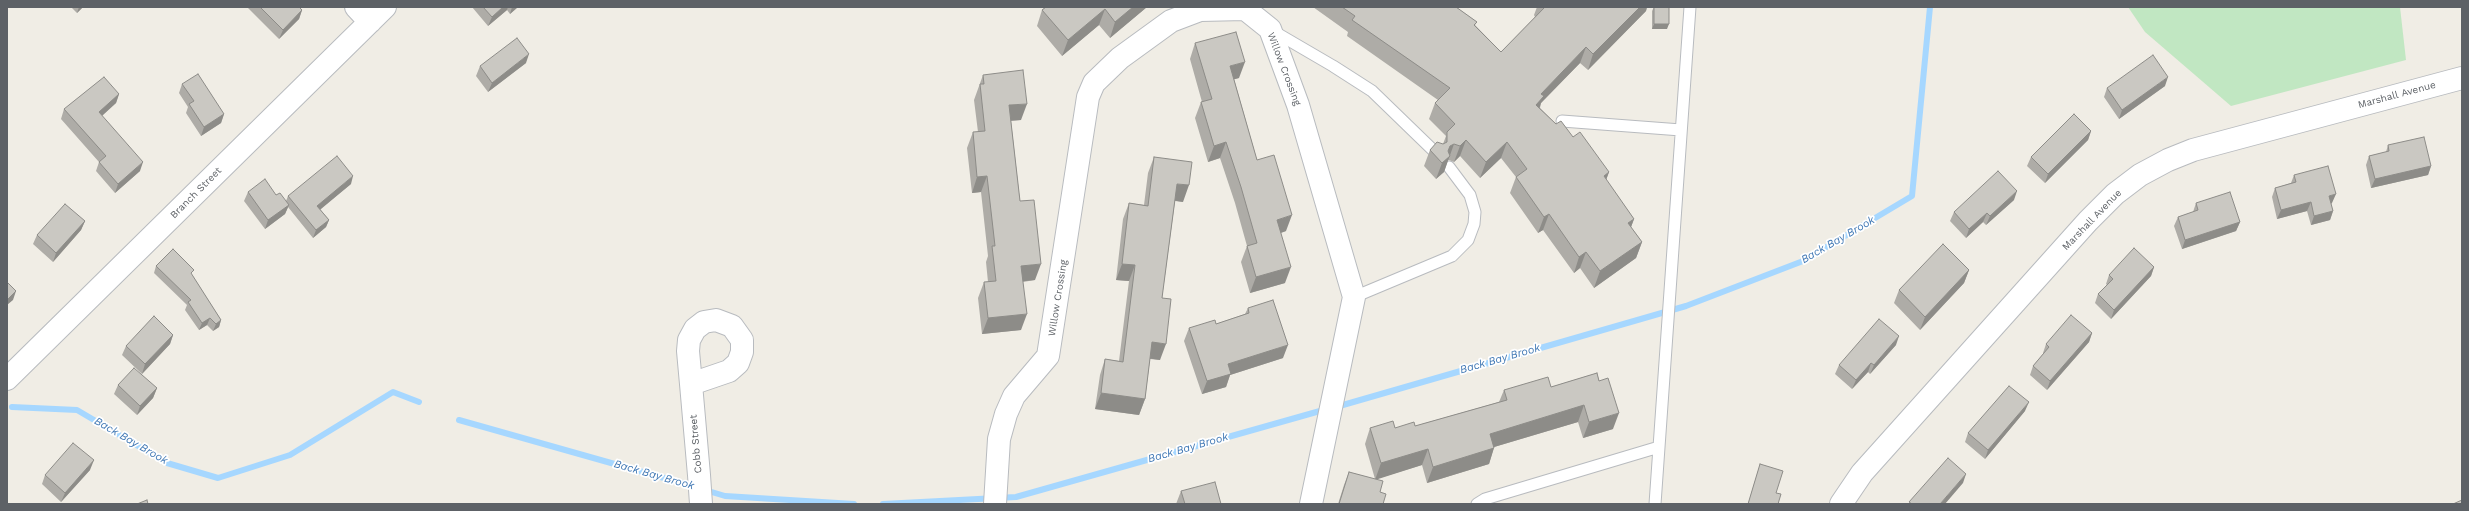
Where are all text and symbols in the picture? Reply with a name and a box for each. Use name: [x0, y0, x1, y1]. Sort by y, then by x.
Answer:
street label: Willow Crossing: [1265, 31, 1303, 107]
street label: Marshall Avenue: [2357, 79, 2437, 111]
street label: Branch Street: [168, 165, 224, 221]
street label: Marshall Avenue: [2060, 187, 2124, 253]
water label: Back Bay Brook: [1799, 214, 1877, 266]
street label: Willow Crossing: [1046, 259, 1070, 337]
water label: Back Bay Brook: [1458, 341, 1542, 377]
street label: Cobb Street: [687, 414, 705, 474]
water label: Back Bay Brook: [92, 415, 170, 467]
water label: Back Bay Brook: [1146, 430, 1230, 466]
water label: Back Bay Brook: [612, 457, 696, 493]

